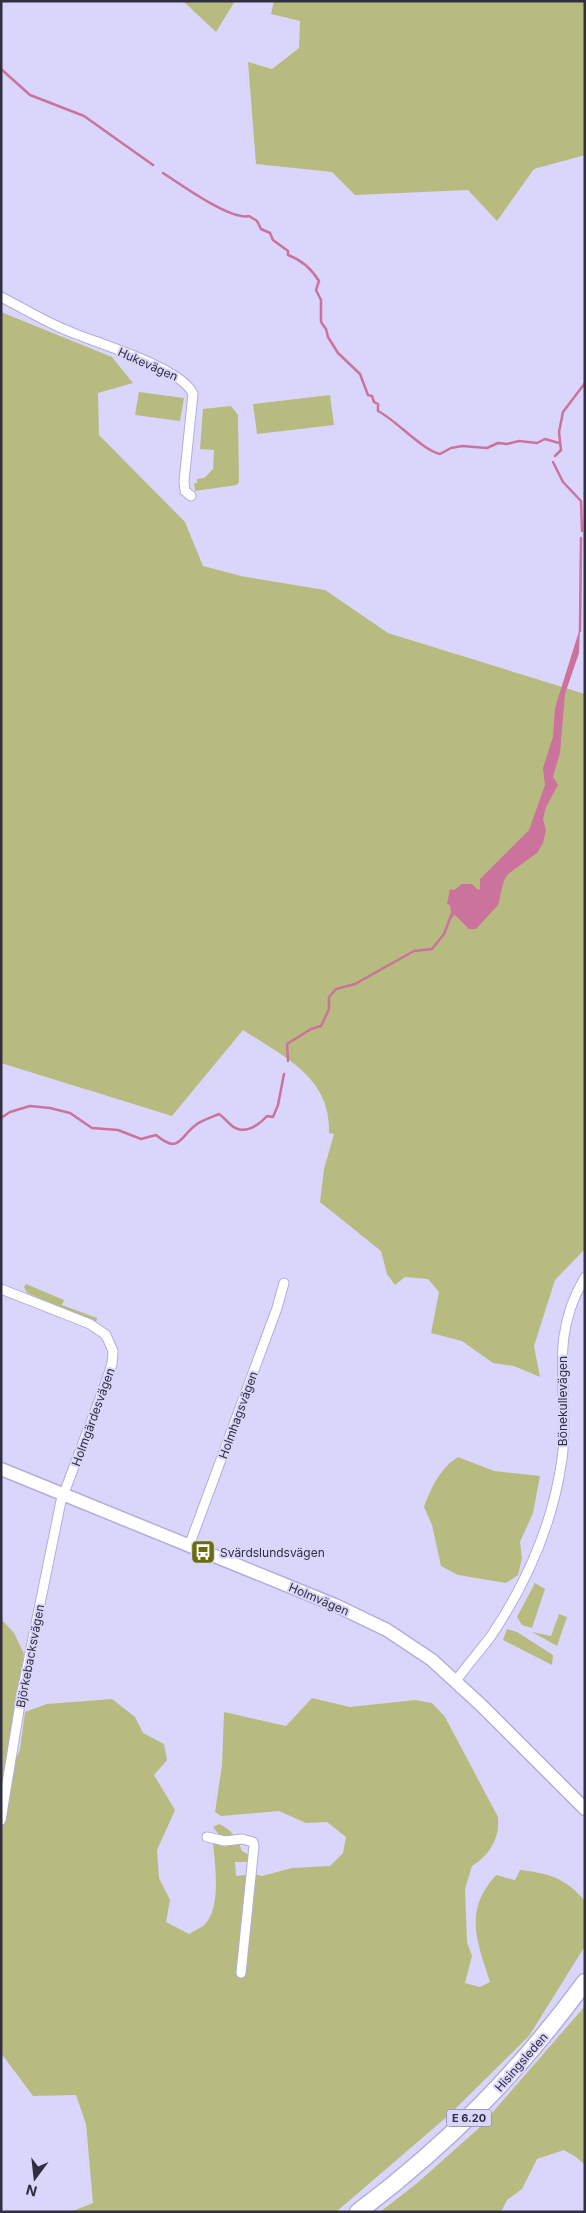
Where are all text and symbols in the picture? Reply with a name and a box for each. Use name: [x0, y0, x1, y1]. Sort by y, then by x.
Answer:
street label: Hukevägen: [116, 344, 180, 384]
street label: Bönekullevägen: [555, 1356, 570, 1446]
street label: Holmgärdesvägen: [68, 1366, 118, 1468]
street label: Holmhagsvägen: [215, 1369, 261, 1461]
bus stop icon: Svärdslundsvägen: [190, 1539, 216, 1565]
place label: Svärdslundsvägen: [220, 1545, 325, 1560]
street label: Holmvägen: [287, 1580, 351, 1618]
street label: Björkebacksvägen: [13, 1603, 47, 1709]
street label: Hisingsleden: [491, 2029, 551, 2095]
road number: E 6.20: [446, 2110, 492, 2126]
north arrow: [10, 2153, 60, 2203]
text: N: [24, 2181, 39, 2201]

